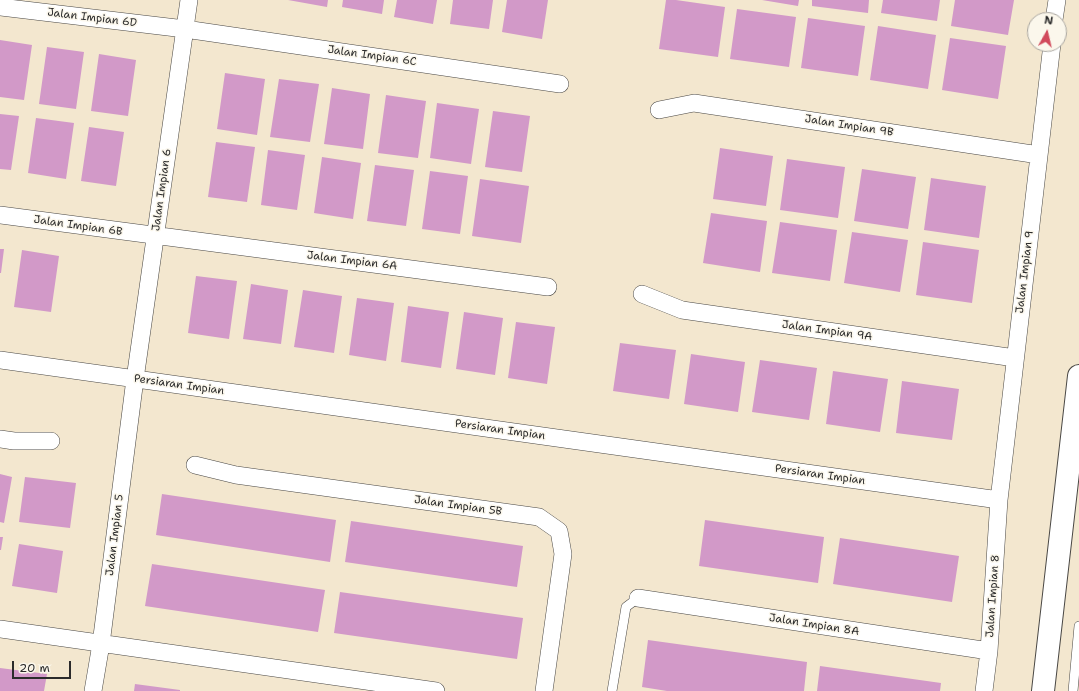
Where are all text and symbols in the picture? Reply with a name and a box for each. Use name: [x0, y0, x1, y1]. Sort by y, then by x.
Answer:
street label: Jalan Impian 6D: [46, 6, 138, 30]
north arrow: [1027, 12, 1067, 52]
text: N: [1043, 13, 1054, 29]
street label: Jalan Impian 6C: [327, 43, 417, 69]
street label: Jalan Impian 9B: [804, 112, 894, 140]
street label: Jalan Impian 6: [150, 148, 174, 232]
street label: Jalan Impian 6B: [33, 213, 123, 239]
street label: Jalan Impian 9: [1013, 230, 1037, 314]
street label: Jalan Impian 6A: [306, 249, 398, 273]
street label: Jalan Impian 9A: [781, 318, 873, 344]
street label: Persiaran Impian: [133, 372, 225, 398]
street label: Persiaran Impian: [454, 417, 546, 443]
street label: Persiaran Impian: [774, 462, 866, 488]
street label: Jalan Impian 5: [103, 493, 127, 577]
street label: Jalan Impian 5B: [413, 493, 503, 519]
street label: Jalan Impian 8: [984, 554, 1002, 638]
street label: Jalan Impian 8A: [768, 611, 860, 639]
scale bar: [14, 653, 73, 679]
text: 20 m: [19, 660, 50, 676]

